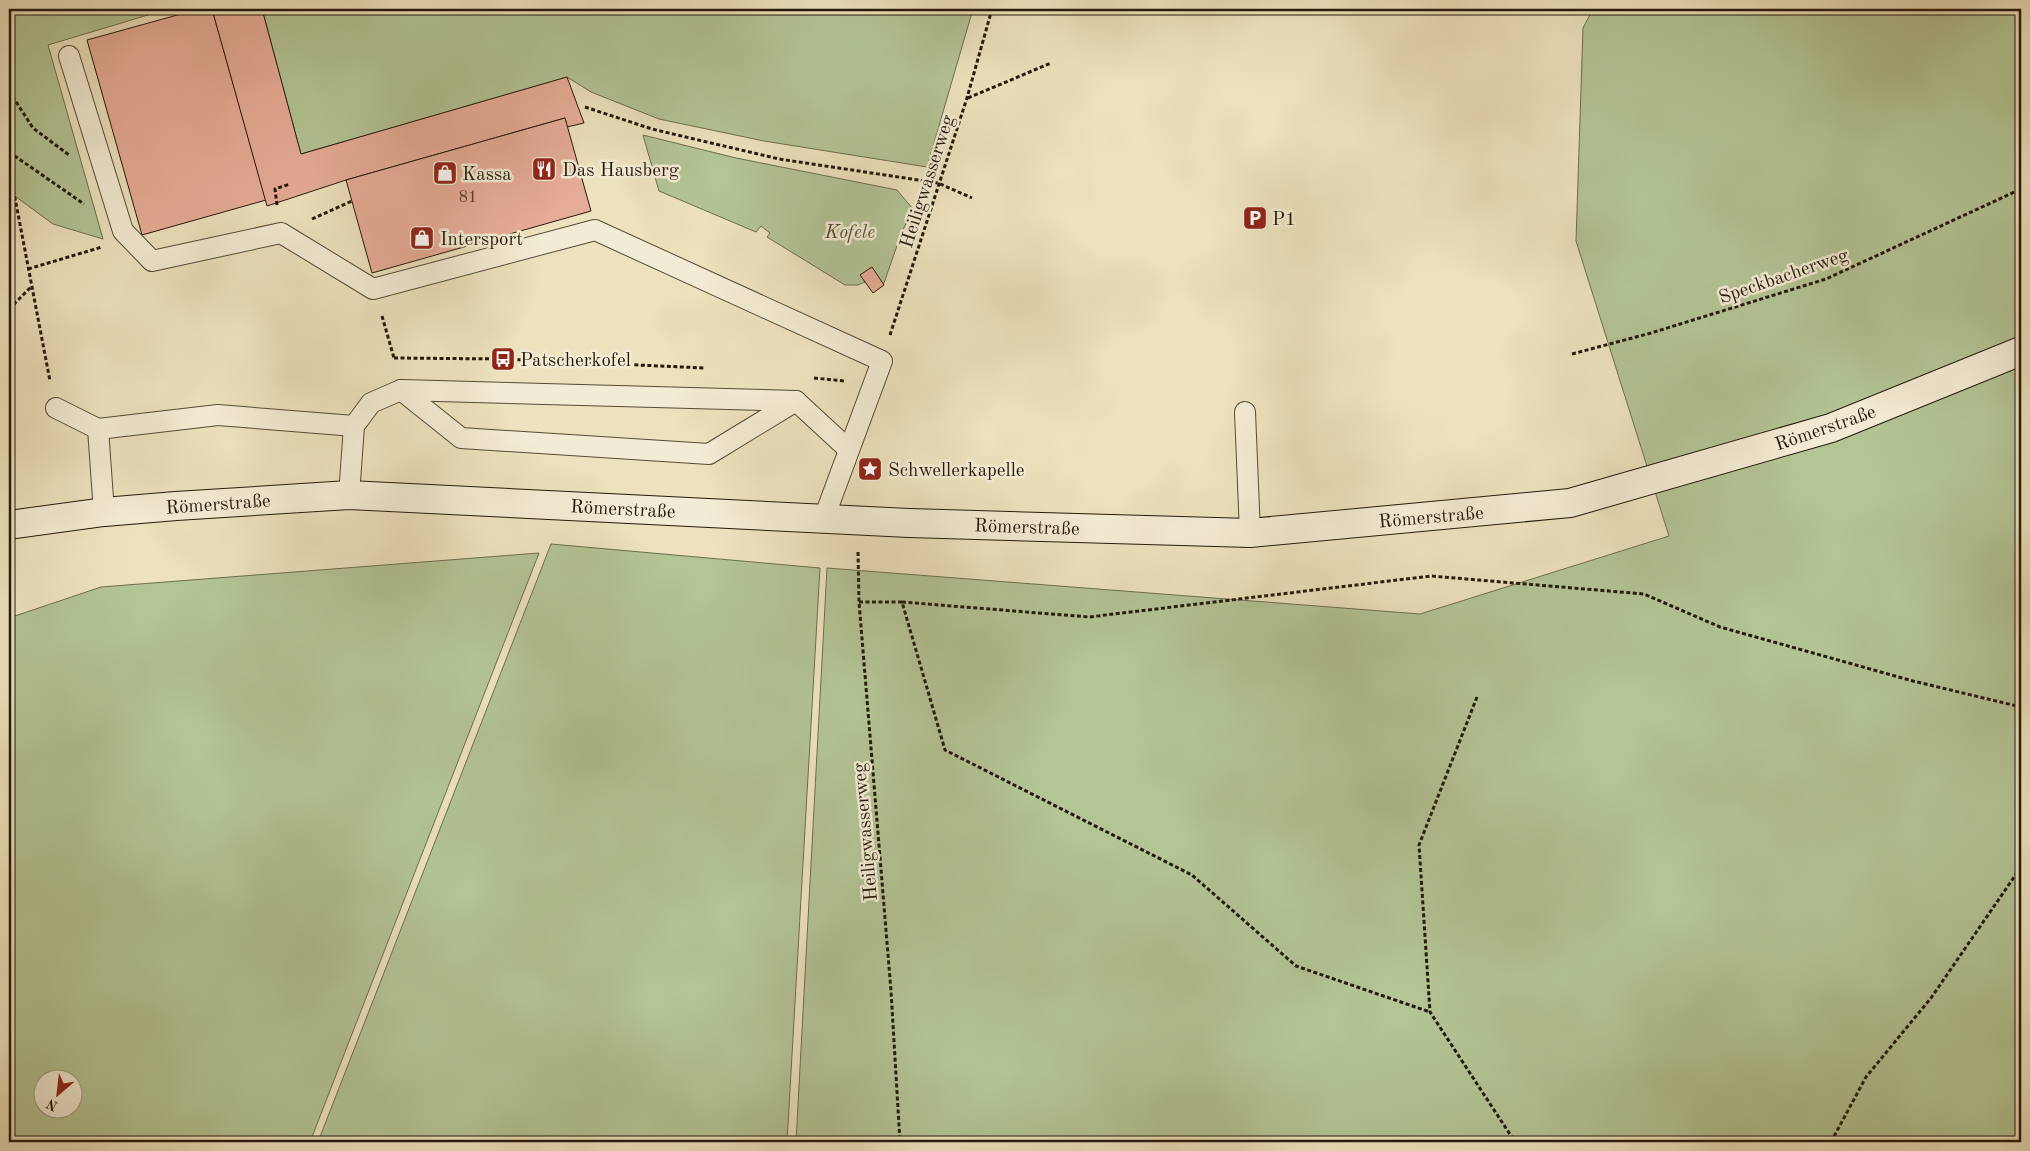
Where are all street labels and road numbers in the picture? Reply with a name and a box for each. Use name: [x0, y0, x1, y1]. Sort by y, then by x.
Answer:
street label: Heiligwasserweg: [898, 112, 959, 251]
street label: Speckbacherweg: [1717, 246, 1852, 308]
street label: Römerstraße: [1773, 403, 1879, 456]
street label: Römerstraße: [165, 492, 271, 519]
street label: Römerstraße: [570, 498, 676, 523]
street label: Römerstraße: [1378, 504, 1485, 533]
street label: Römerstraße: [974, 517, 1080, 540]
street label: Heiligwasserweg: [851, 761, 882, 902]

